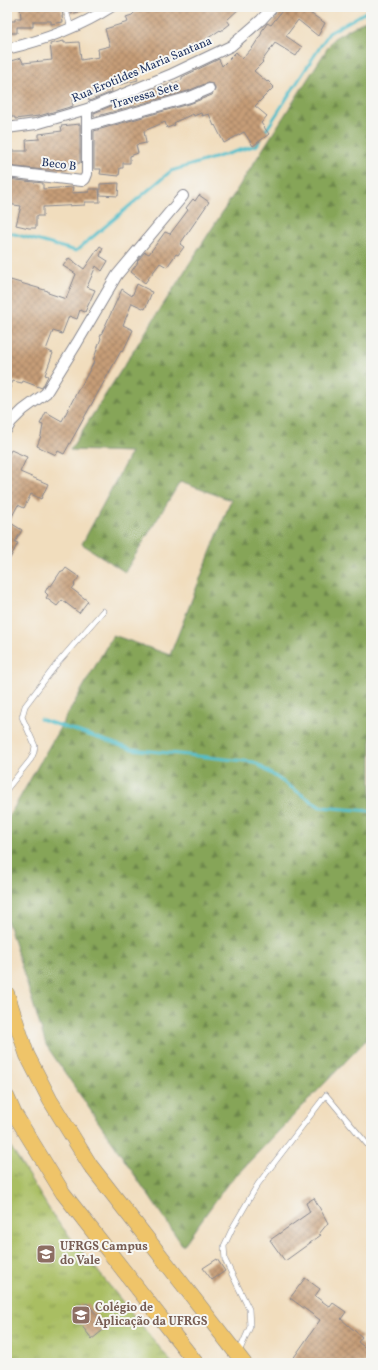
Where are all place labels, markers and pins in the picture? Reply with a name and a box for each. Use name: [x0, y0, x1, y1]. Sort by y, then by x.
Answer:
place label: UFRGS Campus do Vale: [60, 1239, 148, 1269]
school or university icon: UFRGS Campus do Vale: [35, 1243, 57, 1265]
place label: Colégio de Aplicação da UFRGS: [95, 1300, 208, 1330]
school or university icon: Colégio de Aplicação da UFRGS: [70, 1304, 92, 1326]

